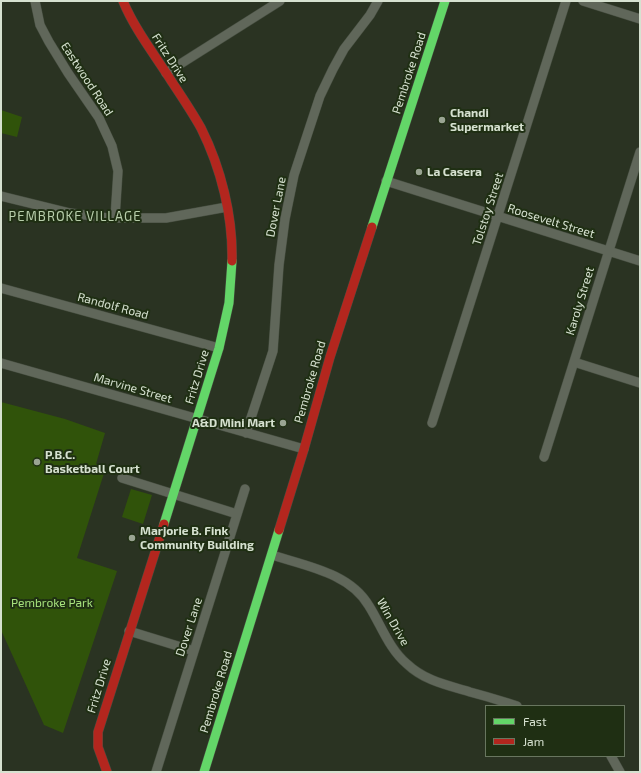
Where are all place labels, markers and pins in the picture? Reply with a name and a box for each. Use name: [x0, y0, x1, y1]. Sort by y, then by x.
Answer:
place label: Chandi Supermarket: [450, 106, 524, 134]
marker: Chandi Supermarket: [437, 115, 447, 125]
place label: La Casera: [427, 165, 482, 179]
marker: La Casera: [414, 167, 424, 177]
place label: A&D Mini Mart: [192, 416, 275, 430]
marker: A&D Mini Mart: [278, 418, 288, 428]
place label: P.B.C. Basketball Court: [45, 448, 140, 476]
marker: P.B.C. Basketball Court: [32, 457, 42, 467]
place label: Marjorie B. Fink Community Building: [140, 524, 254, 552]
marker: Marjorie B. Fink Community Building: [127, 533, 137, 543]

